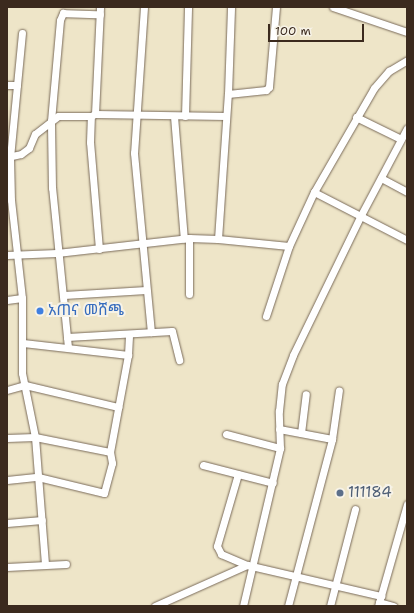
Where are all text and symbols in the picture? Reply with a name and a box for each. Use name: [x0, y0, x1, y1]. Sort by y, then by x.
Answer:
scale bar: [270, 16, 366, 42]
text: 100 m: [275, 23, 311, 39]
place label: አጠና መሸጫ: [48, 302, 124, 320]
marker: አጠና መሸጫ: [35, 306, 45, 316]
place label: 111184: [348, 484, 392, 502]
marker: 111184: [335, 488, 345, 498]

